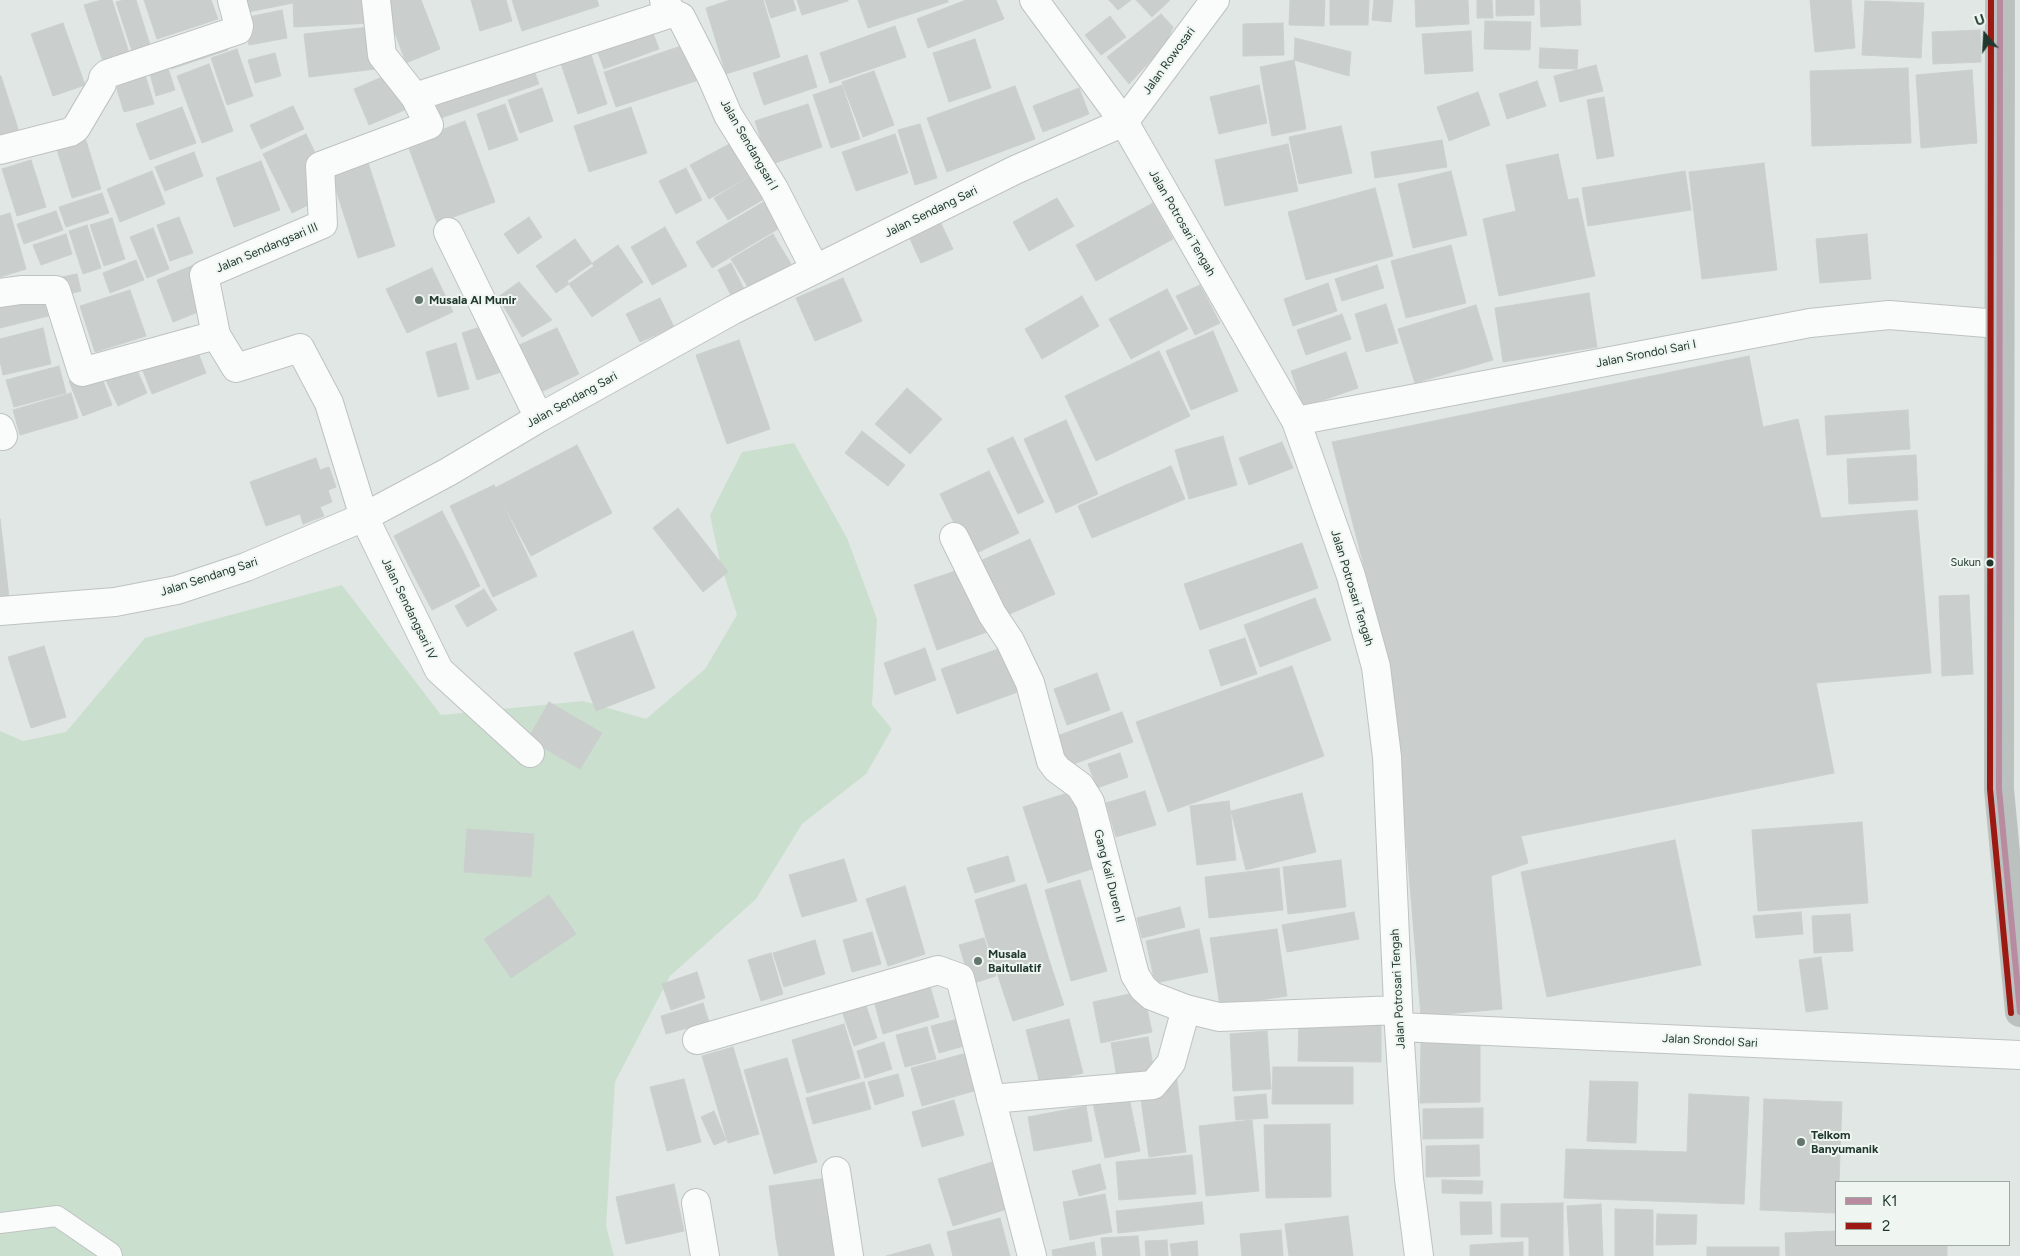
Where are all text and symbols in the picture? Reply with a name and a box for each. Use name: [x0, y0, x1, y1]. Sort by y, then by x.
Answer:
north arrow: [1960, 10, 2010, 60]
text: U: [1973, 11, 1987, 30]
street label: Jalan Rowosari: [1140, 24, 1198, 98]
street label: Jalan Sendangsari I: [717, 97, 781, 193]
street label: Jalan Potrosari Tengah: [1146, 167, 1218, 279]
street label: Jalan Sendang Sari: [882, 183, 980, 241]
street label: Jalan Sendangsari III: [214, 220, 320, 276]
place label: Musala Al Munir: [429, 293, 516, 307]
marker: Musala Al Munir: [413, 294, 425, 306]
street label: Jalan Srondol Sari I: [1595, 337, 1697, 371]
street label: Jalan Sendang Sari: [524, 369, 620, 431]
street label: Jalan Potrosari Tengah: [1327, 528, 1377, 648]
street label: Jalan Sendang Sari: [158, 554, 260, 600]
street label: Jalan Sendangsari IV: [378, 556, 440, 662]
place label: Sukun: [1950, 556, 1981, 570]
marker: Sukun: [1985, 558, 1995, 568]
street label: Gang Kali Duren II: [1090, 828, 1128, 924]
street label: Jalan Potrosari Tengah: [1388, 928, 1408, 1050]
place label: Musala Baitullatif: [988, 947, 1042, 975]
marker: Musala Baitullatif: [972, 955, 984, 967]
street label: Jalan Srondol Sari: [1662, 1031, 1758, 1051]
place label: Telkom Banyumanik: [1811, 1128, 1878, 1156]
marker: Telkom Banyumanik: [1795, 1136, 1807, 1148]
legend: [1835, 1181, 2010, 1246]
text: K1: [1882, 1192, 1897, 1210]
text: 2: [1882, 1217, 1890, 1235]

